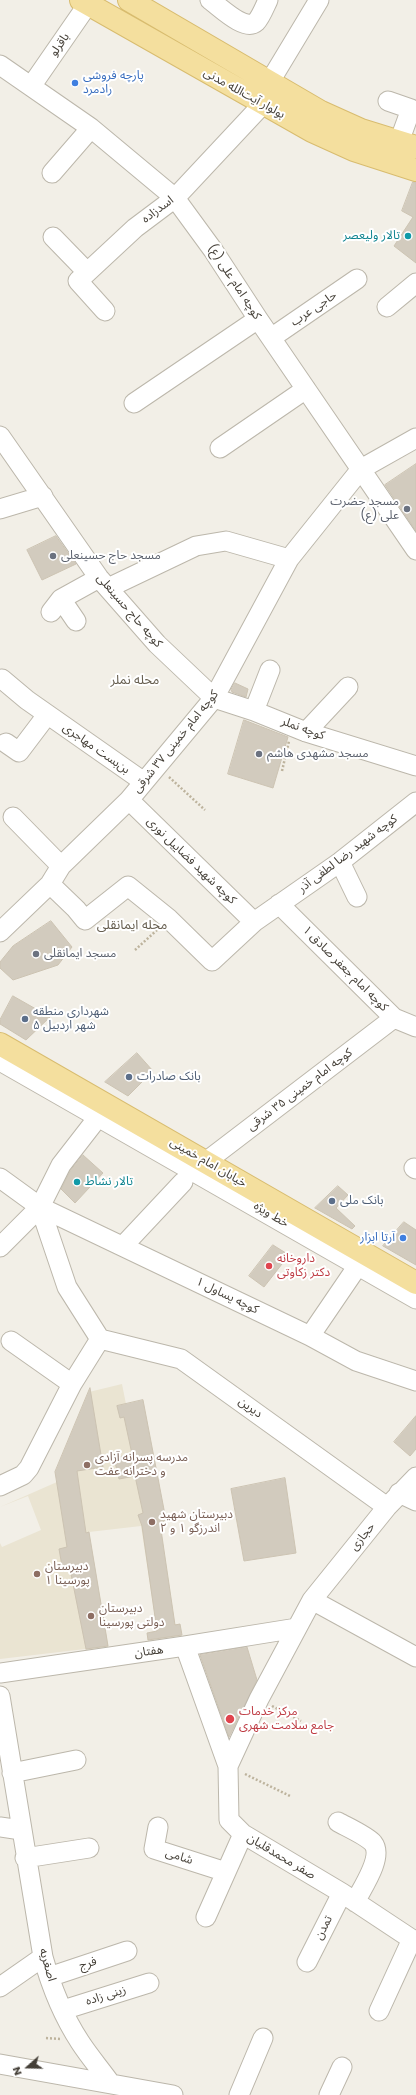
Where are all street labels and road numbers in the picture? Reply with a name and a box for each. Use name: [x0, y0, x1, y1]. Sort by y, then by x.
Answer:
street label: باقرلو: [47, 30, 73, 60]
street label: بولوار آیت‌الله مدنی: [201, 66, 287, 122]
street label: اسدزاده: [139, 193, 177, 227]
street label: کوچه امام علی (ع): [204, 242, 264, 322]
street label: حاجی عرب: [288, 288, 340, 330]
street label: کوچه حاج حسینعلی: [93, 571, 165, 651]
street label: کوچه امام خمینی ۳۷ شرقی: [130, 688, 222, 796]
street label: کوچه نملر: [279, 714, 327, 744]
street label: بن‌بست مهاجری: [60, 721, 132, 777]
street label: کوچه شهید رضا لطفی آذر: [296, 812, 400, 896]
street label: کوچه شهید فضاییل نوری: [143, 815, 239, 907]
street label: کوچه امام جعفر صادق ۱: [299, 923, 391, 1015]
street label: کوچه امام خمینی ۳۵ شرقی: [245, 1046, 355, 1134]
street label: خیابان امام خمینی: [167, 1135, 249, 1191]
street label: خط ویژه: [251, 1199, 291, 1231]
street label: کوچه یساول ۱: [193, 1275, 261, 1317]
street label: دیرین: [235, 1395, 265, 1421]
street label: حجازی: [347, 1520, 379, 1554]
street label: هفتان: [134, 1643, 164, 1661]
street label: صفر محمدقلیان: [244, 1831, 318, 1883]
street label: شامی: [163, 1846, 195, 1868]
street label: تمدن: [312, 1914, 336, 1942]
street label: اصغریه: [35, 1947, 59, 1983]
street label: فرج: [77, 1954, 99, 1974]
street label: زینی زاده: [84, 1983, 128, 2009]

